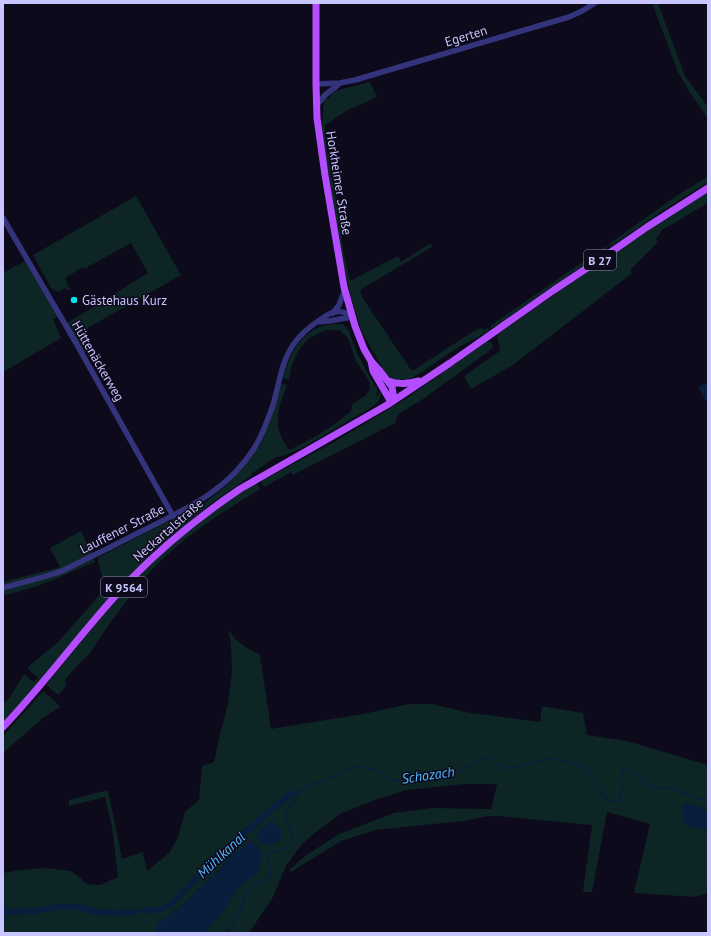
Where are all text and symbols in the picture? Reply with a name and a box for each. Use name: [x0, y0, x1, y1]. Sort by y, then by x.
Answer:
street label: Egerten: [443, 22, 489, 50]
street label: Horkheimer Straße: [322, 130, 356, 236]
road number: B 27: [584, 250, 616, 270]
place label: Gästehaus Kurz: [82, 292, 167, 309]
marker: Gästehaus Kurz: [69, 295, 79, 305]
street label: Hüttenäckerweg: [68, 318, 128, 404]
street label: Neckartalstraße: [129, 495, 207, 565]
street label: Lauffener Straße: [77, 500, 167, 558]
road number: K 9564: [101, 577, 147, 597]
water label: Schozach: [400, 762, 456, 788]
water label: Mühlkanal: [193, 828, 249, 882]

